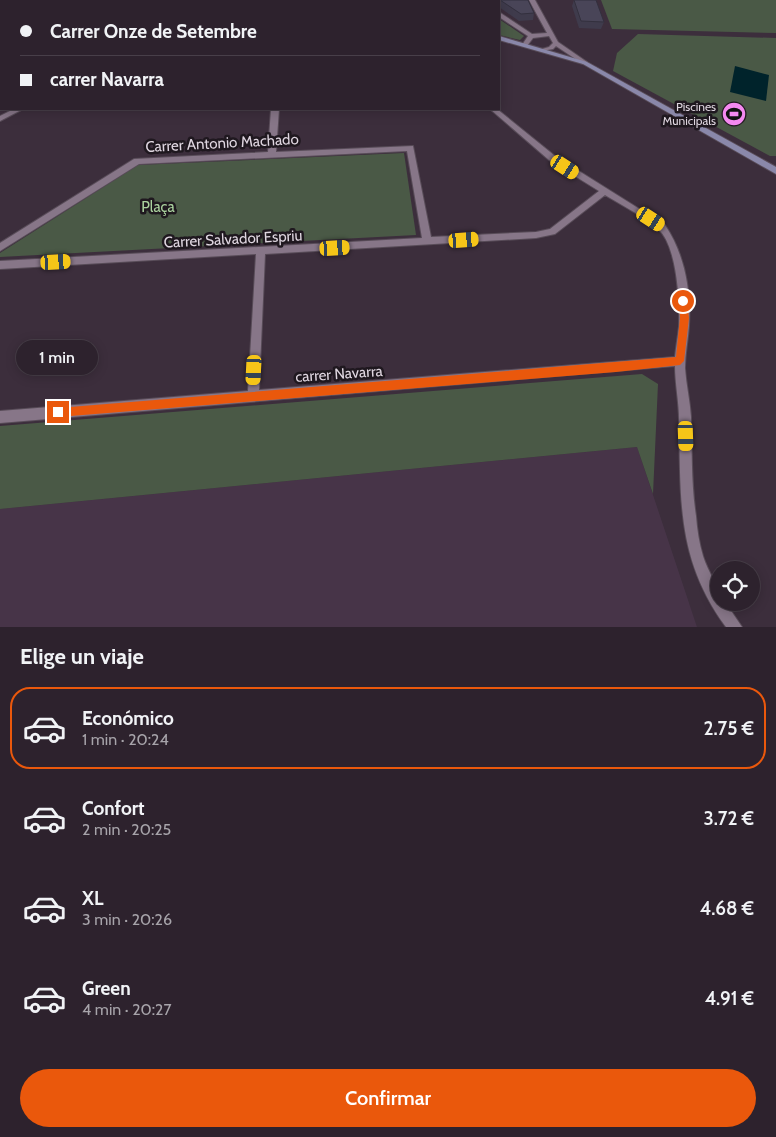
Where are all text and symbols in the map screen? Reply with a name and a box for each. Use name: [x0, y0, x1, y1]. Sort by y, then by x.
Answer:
text: Carrer Onze de Setembre: [50, 20, 257, 43]
text: carrer Navarra: [50, 68, 164, 91]
place label: Piscines Municipals: [663, 99, 716, 128]
sports icon: Piscines Municipals: [721, 101, 747, 127]
street label: Carrer Antonio Machado: [145, 130, 299, 156]
car: [548, 153, 581, 181]
park label: Plaça: [141, 198, 175, 216]
car: [634, 205, 667, 233]
street label: Carrer Salvador Espriu: [163, 226, 303, 252]
car: [448, 231, 479, 249]
car: [319, 240, 350, 256]
car: [40, 254, 71, 270]
route start: [672, 290, 694, 312]
callout: 1 min: [17, 340, 99, 374]
text: 1 min: [39, 348, 75, 367]
car: [245, 355, 262, 385]
street label: carrer Navarra: [295, 362, 384, 386]
route end: [47, 401, 69, 423]
car: [677, 421, 694, 451]
map controls: [710, 561, 760, 611]
button: locate: [710, 561, 760, 611]
text: Elige un viaje: [20, 643, 144, 670]
icon: car: [22, 706, 67, 751]
text: Económico: [82, 707, 174, 730]
text: 2.75 €: [703, 717, 754, 740]
text: 1 min · 20:24: [82, 730, 169, 749]
icon: car: [22, 796, 67, 841]
text: Confort: [82, 797, 145, 820]
text: 3.72 €: [703, 807, 754, 830]
text: 2 min · 20:25: [82, 820, 171, 839]
icon: car: [22, 886, 67, 931]
text: XL: [82, 887, 103, 910]
text: 4.68 €: [700, 897, 754, 920]
text: 3 min · 20:26: [82, 910, 172, 929]
icon: car: [22, 976, 67, 1021]
text: Green: [82, 977, 131, 1000]
text: 4.91 €: [705, 987, 754, 1010]
text: 4 min · 20:27: [82, 1000, 172, 1019]
button: Confirmar: [20, 1069, 756, 1127]

